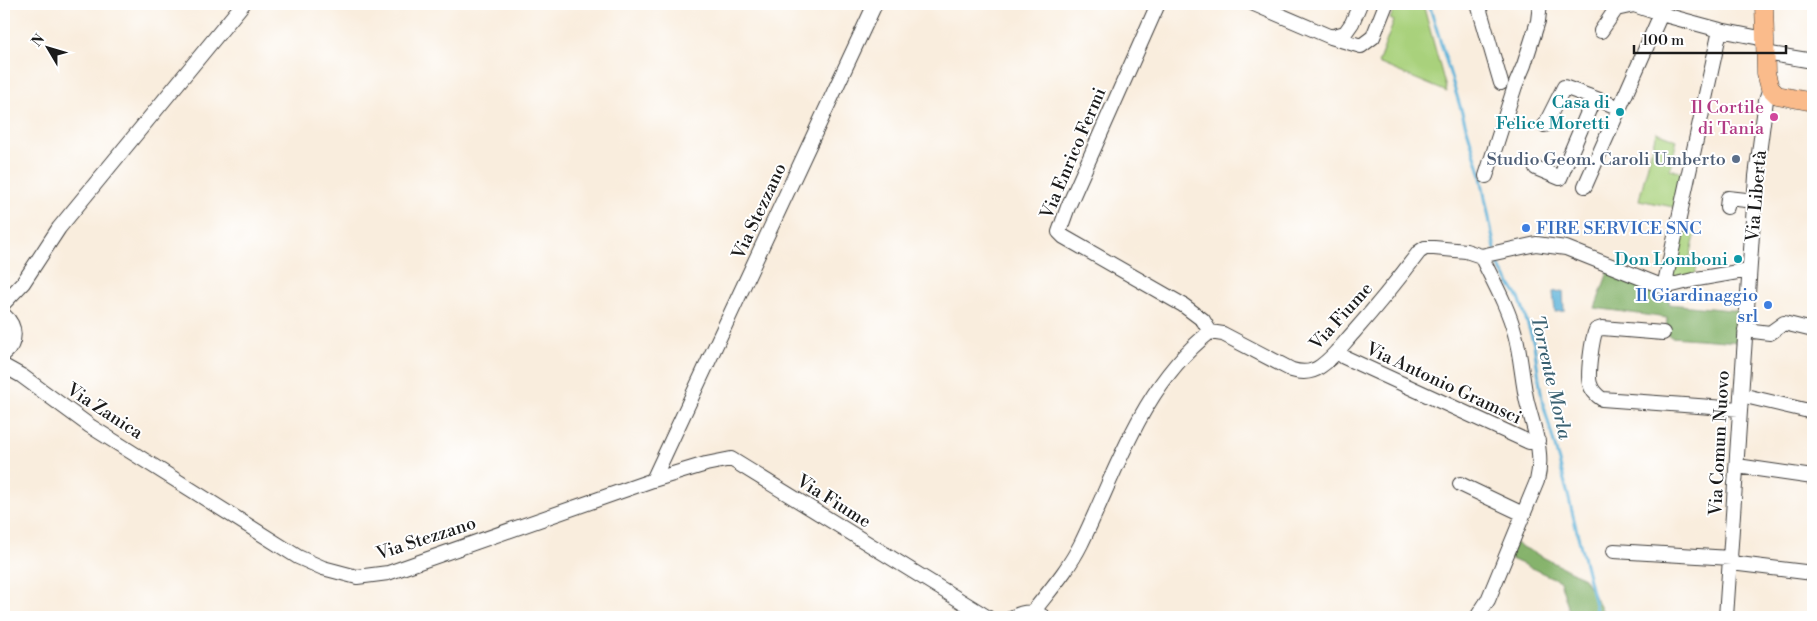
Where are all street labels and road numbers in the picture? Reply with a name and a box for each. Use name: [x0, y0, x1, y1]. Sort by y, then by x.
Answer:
street label: Via Enrico Fermi: [1035, 84, 1111, 223]
street label: Via Libertà: [1741, 148, 1772, 244]
street label: Via Stezzano: [727, 159, 792, 264]
street label: Via Fiume: [1304, 278, 1378, 356]
street label: Via Antonio Gramsci: [1361, 337, 1525, 430]
street label: Via Comun Nuovo: [1704, 370, 1735, 517]
street label: Via Zanica: [61, 378, 148, 445]
street label: Via Fiume: [791, 469, 875, 533]
street label: Via Stezzano: [372, 512, 479, 566]

